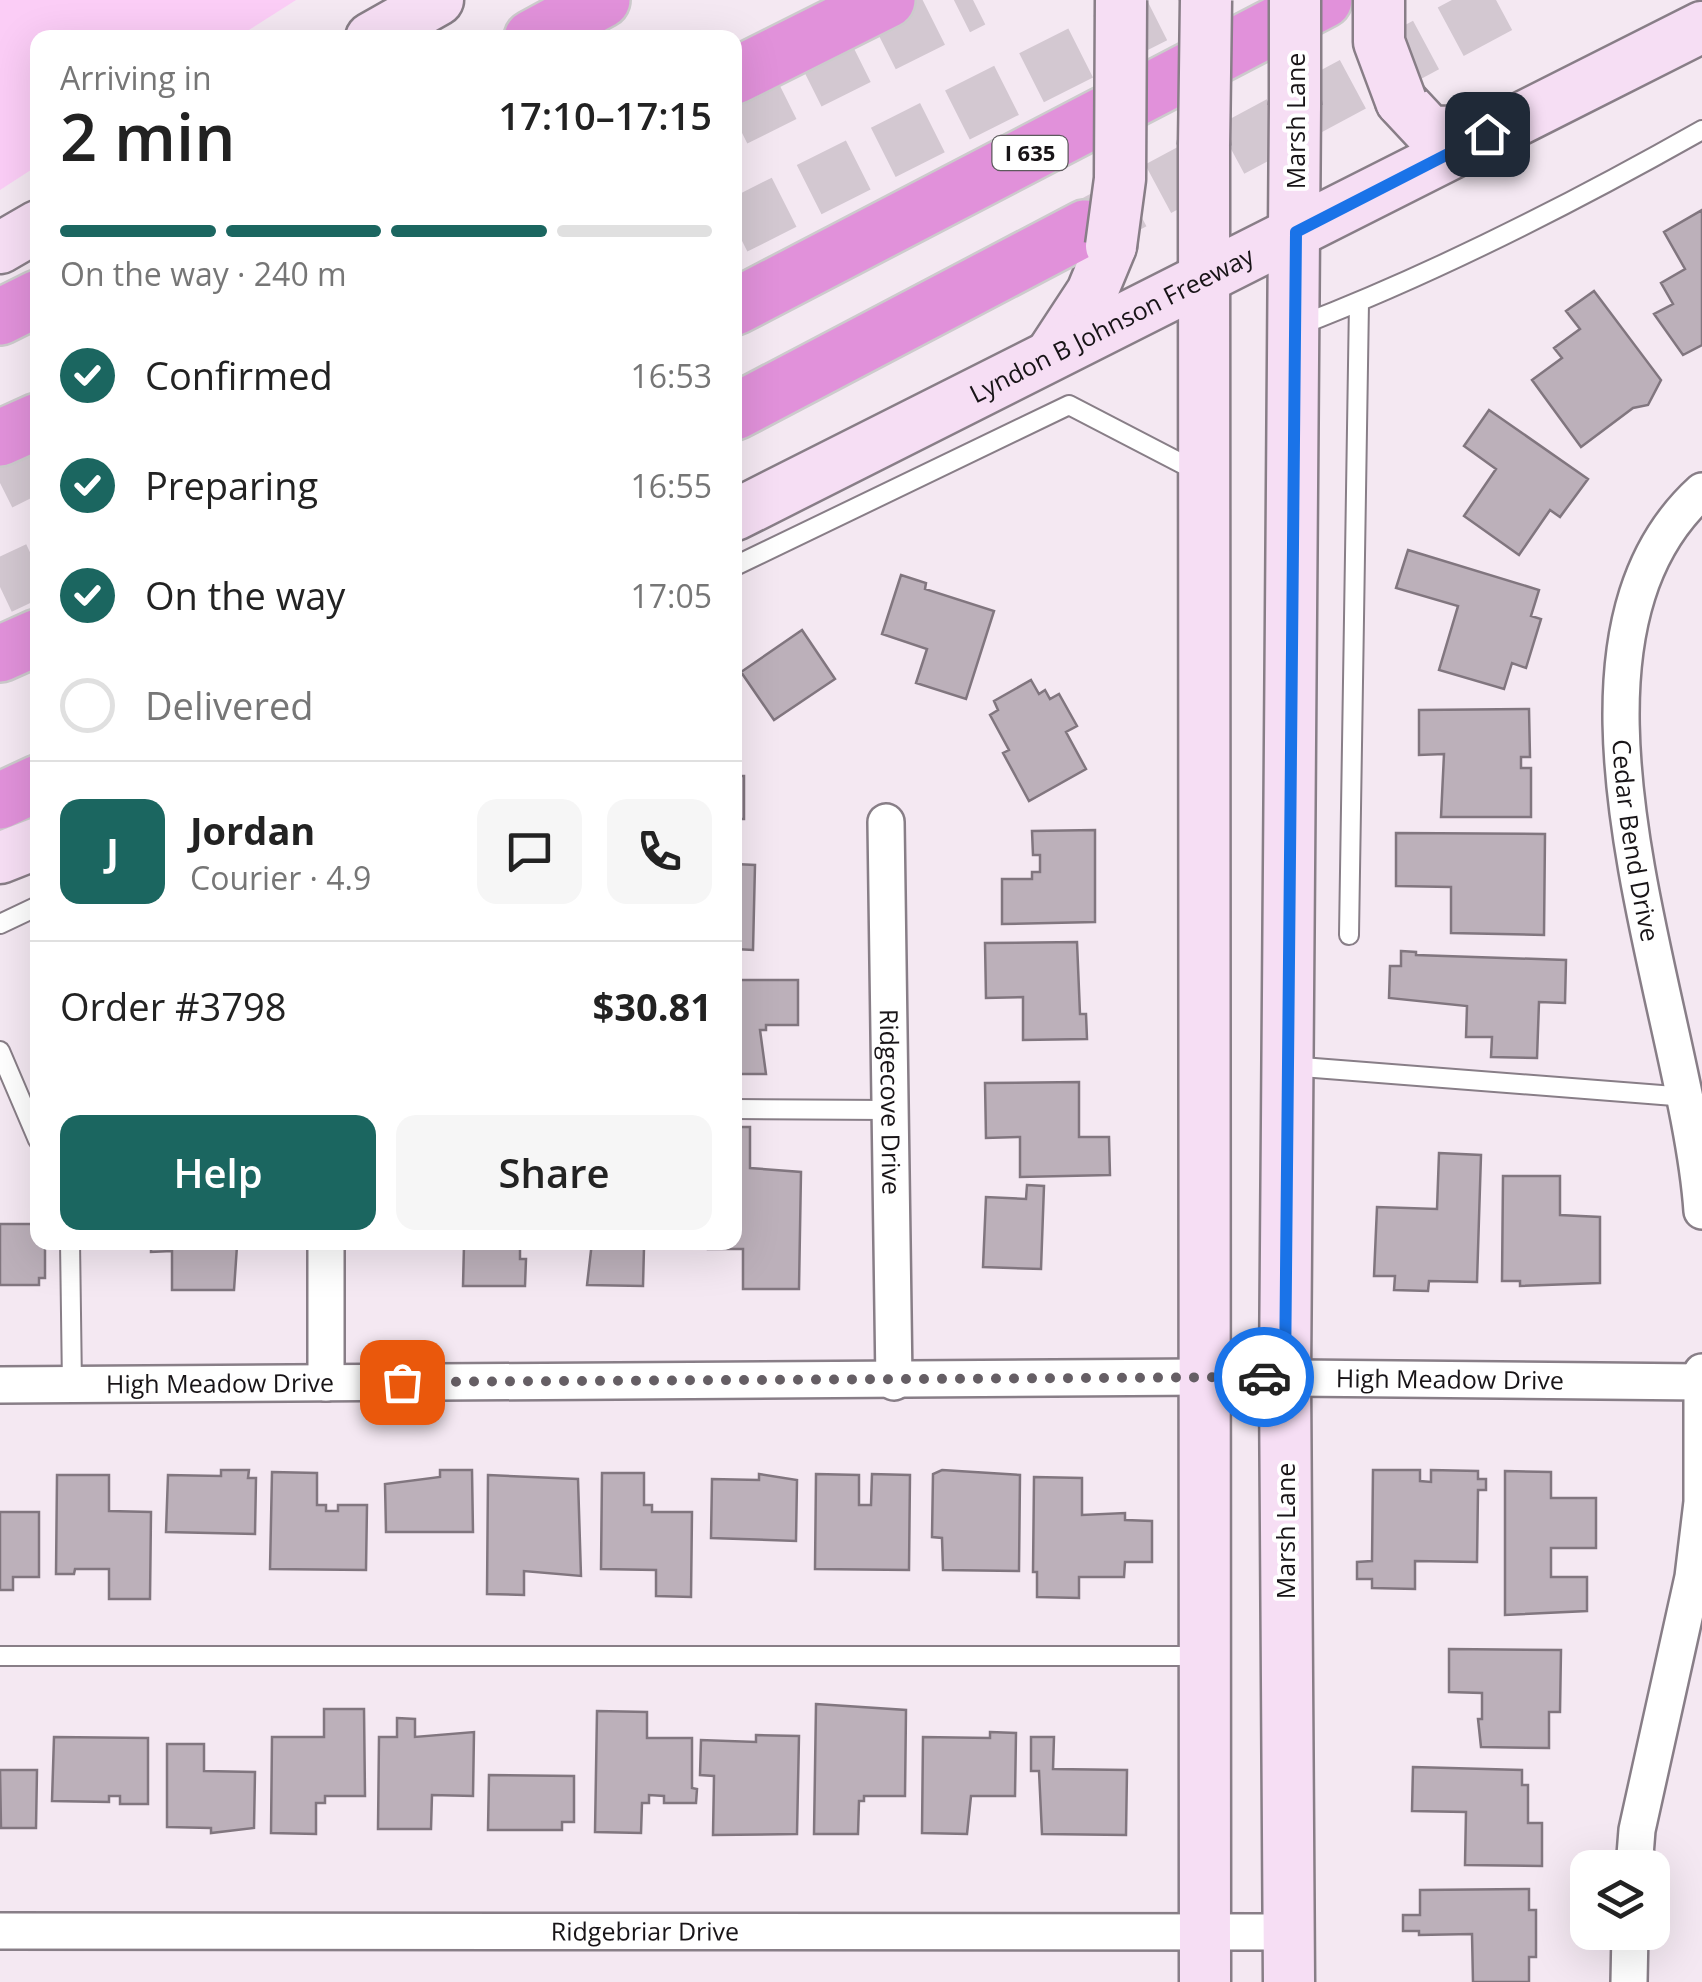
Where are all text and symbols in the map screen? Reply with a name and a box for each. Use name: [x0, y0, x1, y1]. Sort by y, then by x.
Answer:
street label: Marsh Lane: [1278, 53, 1312, 189]
text: Arriving in: [60, 56, 212, 99]
text: 17:10–17:15: [498, 89, 712, 141]
text: 2 min: [60, 92, 235, 180]
pin: [1445, 92, 1530, 177]
icon: home: [1460, 107, 1515, 162]
road number: I 635: [992, 136, 1068, 170]
street label: Lyndon B Johnson Freeway: [963, 238, 1260, 410]
text: On the way · 240 m: [60, 252, 347, 295]
icon: check: [60, 348, 115, 403]
text: Confirmed: [145, 349, 333, 401]
text: 16:53: [630, 354, 712, 397]
icon: check: [60, 458, 115, 513]
text: Preparing: [145, 459, 318, 511]
text: 16:55: [630, 464, 712, 507]
icon: check: [60, 568, 115, 623]
text: On the way: [145, 569, 345, 621]
text: 17:05: [630, 574, 712, 617]
text: Delivered: [145, 679, 314, 731]
street label: Cedar Bend Drive: [1606, 738, 1668, 945]
button: chat: [477, 799, 582, 904]
button: phone: [607, 799, 712, 904]
text: Jordan: [190, 804, 315, 856]
text: J: [106, 825, 119, 877]
text: Courier · 4.9: [190, 856, 371, 899]
text: Order #3798: [60, 980, 287, 1032]
text: $30.81: [593, 980, 712, 1032]
street label: Ridgecove Drive: [873, 1009, 909, 1195]
button: Help: [60, 1115, 376, 1230]
button: Share: [396, 1115, 712, 1230]
courier: [1214, 1327, 1314, 1427]
pin: [360, 1340, 445, 1425]
icon: car: [1237, 1350, 1292, 1405]
icon: bag: [375, 1355, 430, 1410]
street label: High Meadow Drive: [1336, 1360, 1564, 1397]
street label: High Meadow Drive: [106, 1365, 334, 1400]
street label: Marsh Lane: [1268, 1463, 1302, 1599]
map controls: [1570, 1850, 1670, 1950]
button: layers: [1570, 1850, 1670, 1950]
street label: Ridgebriar Drive: [551, 1913, 739, 1948]

